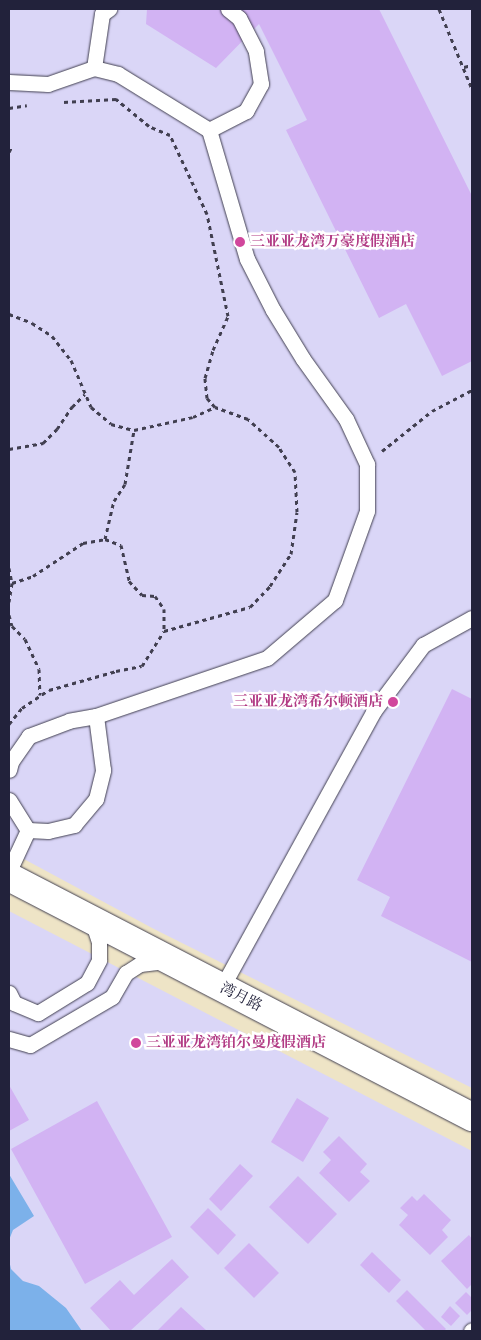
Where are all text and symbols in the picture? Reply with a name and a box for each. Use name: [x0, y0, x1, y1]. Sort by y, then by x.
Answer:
place label: 三亚亚龙湾万豪度假酒店: [250, 233, 415, 251]
marker: 三亚亚龙湾万豪度假酒店: [234, 236, 246, 248]
place label: 三亚亚龙湾希尔顿酒店: [233, 693, 383, 711]
marker: 三亚亚龙湾希尔顿酒店: [387, 696, 399, 708]
street label: 湾月路: [217, 979, 265, 1015]
place label: 三亚亚龙湾铂尔曼度假酒店: [146, 1034, 326, 1052]
marker: 三亚亚龙湾铂尔曼度假酒店: [130, 1037, 142, 1049]

